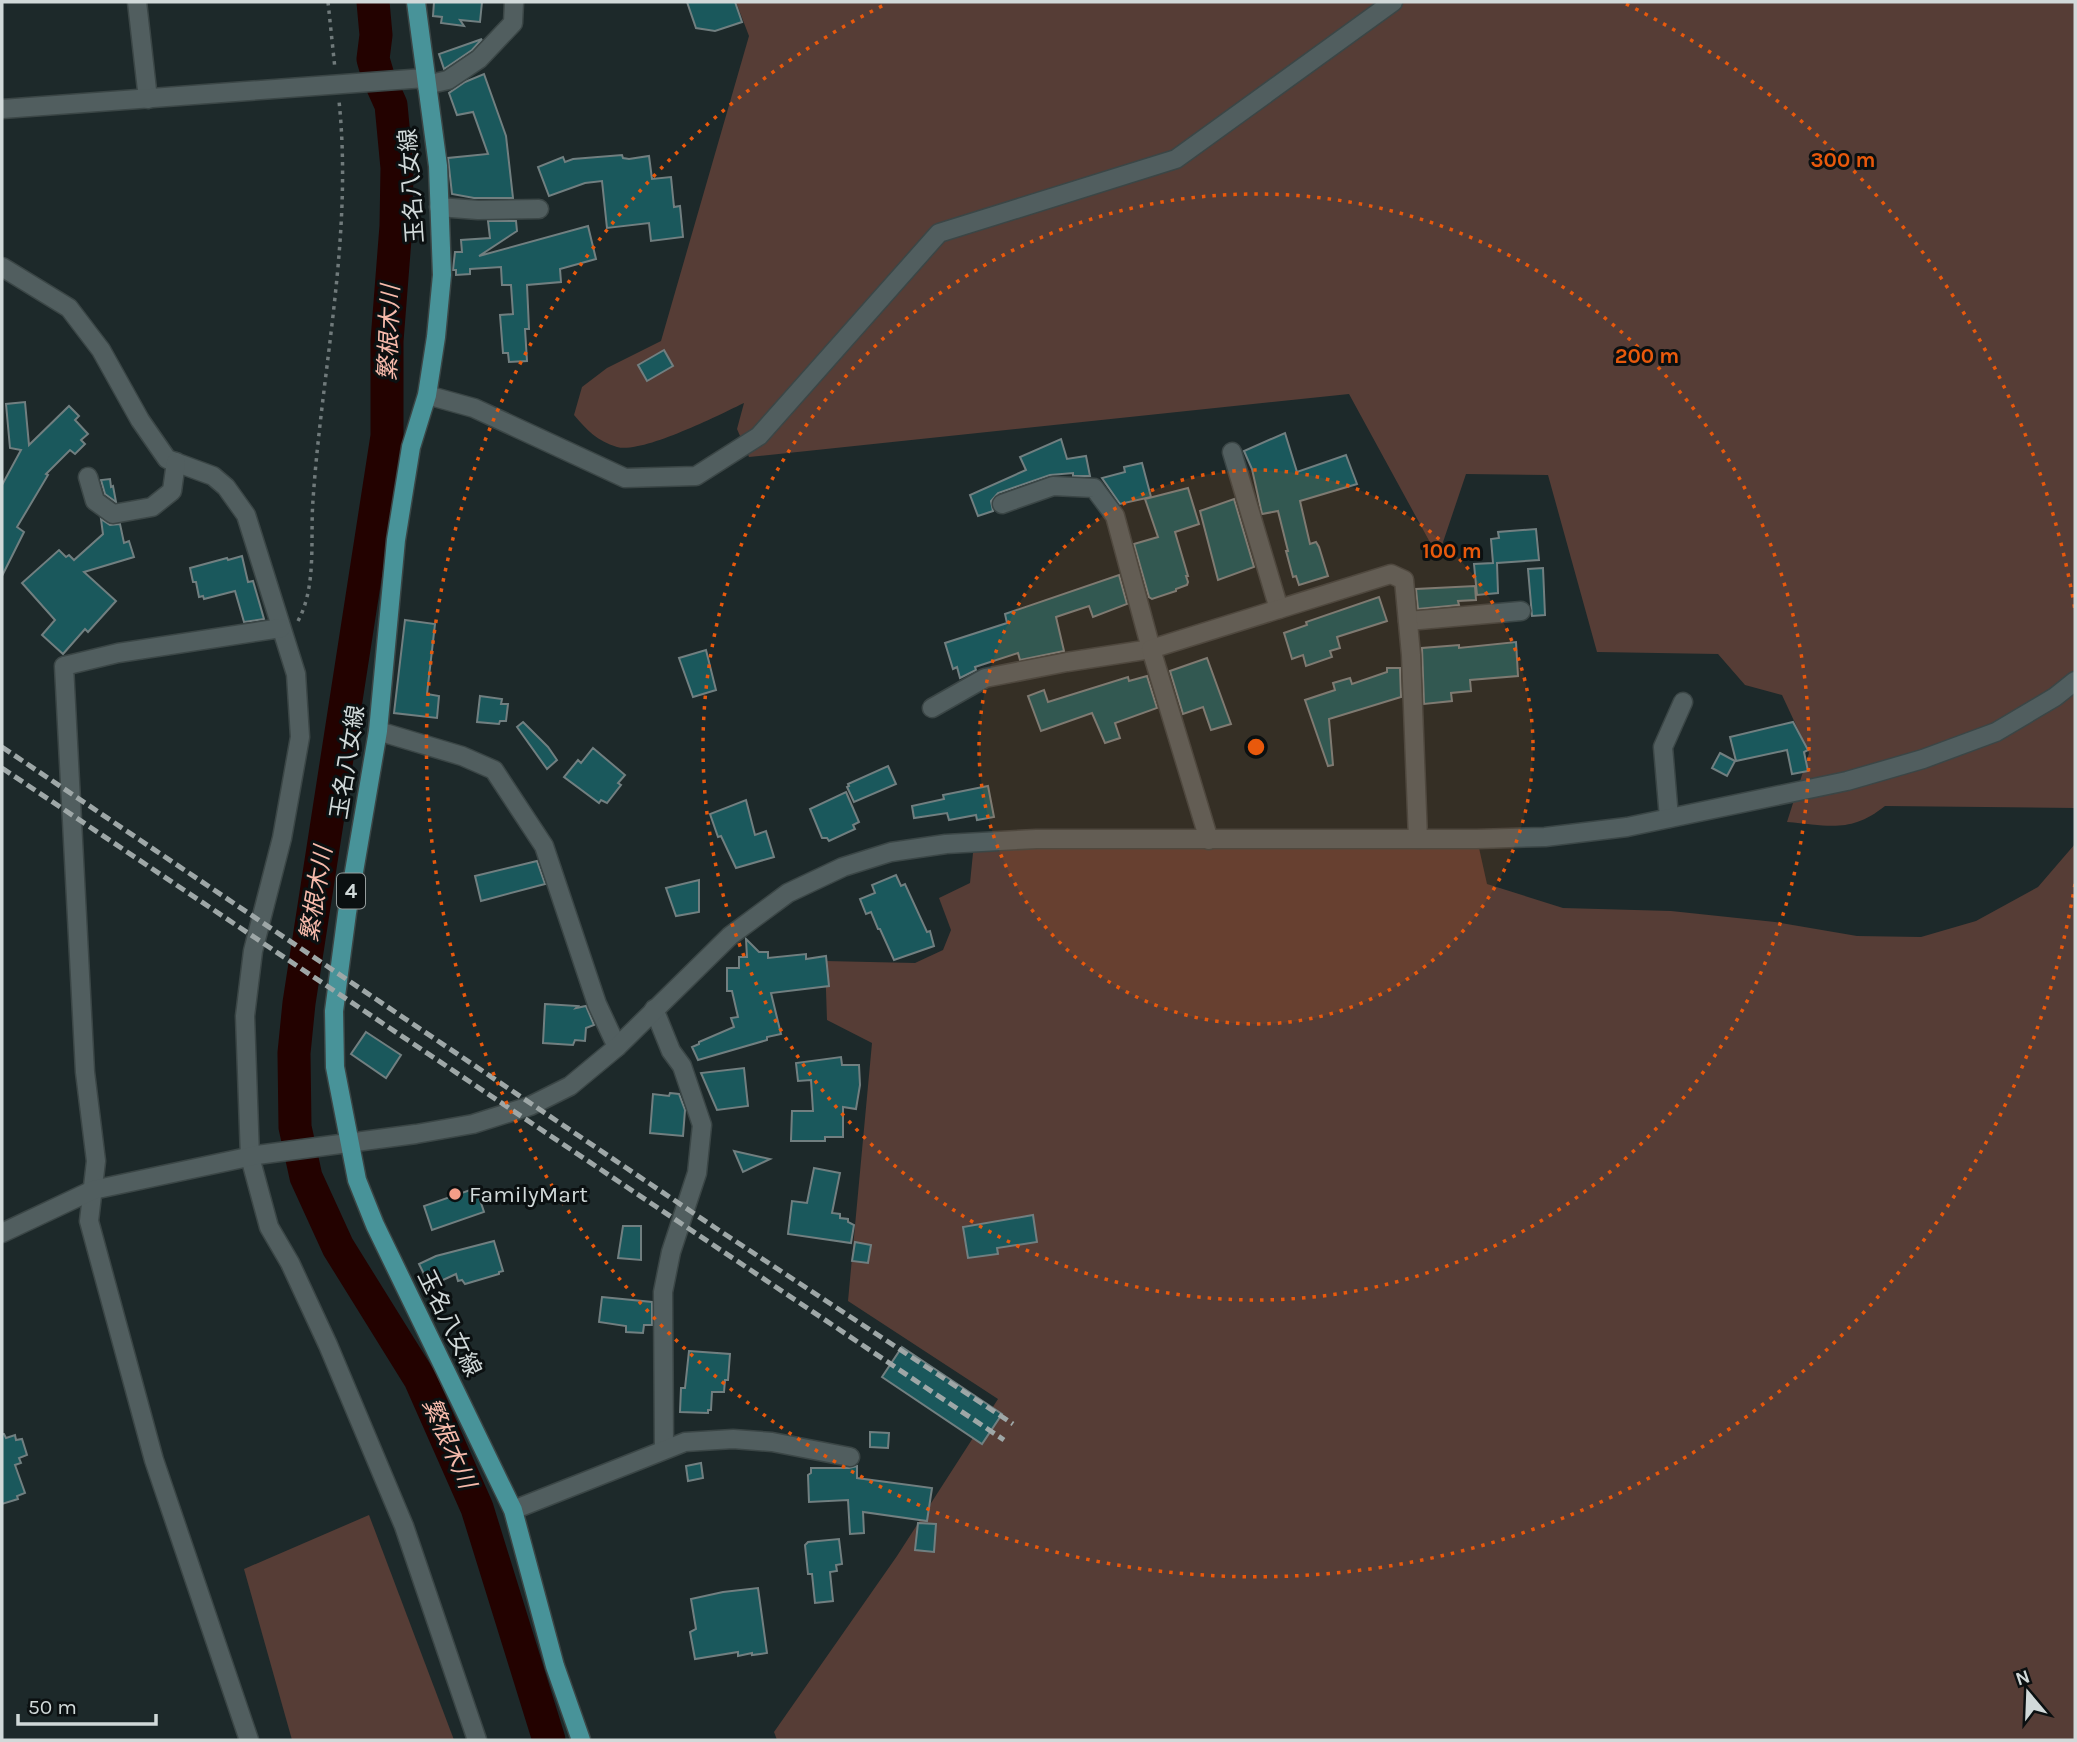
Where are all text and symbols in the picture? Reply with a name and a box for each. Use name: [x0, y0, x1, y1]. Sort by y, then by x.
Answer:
street label: 玉名八女線: [394, 128, 429, 244]
text: 300 m: [1811, 148, 1875, 172]
water label: 繁根木川: [373, 282, 405, 381]
text: 200 m: [1615, 344, 1679, 368]
text: 100 m: [1422, 539, 1482, 563]
street label: 玉名八女線: [325, 703, 370, 821]
centre of rings: [1244, 735, 1268, 759]
water label: 繁根木川: [295, 841, 338, 944]
road number: 4: [337, 874, 365, 908]
place label: FamilyMart: [469, 1181, 588, 1208]
marker: FamilyMart: [447, 1186, 463, 1202]
street label: 玉名八女線: [412, 1266, 487, 1381]
water label: 繁根木川: [417, 1393, 483, 1495]
north arrow: [1993, 1658, 2063, 1728]
text: N: [2013, 1665, 2033, 1690]
scale bar: [18, 1682, 156, 1726]
text: 50 m: [28, 1695, 77, 1719]

